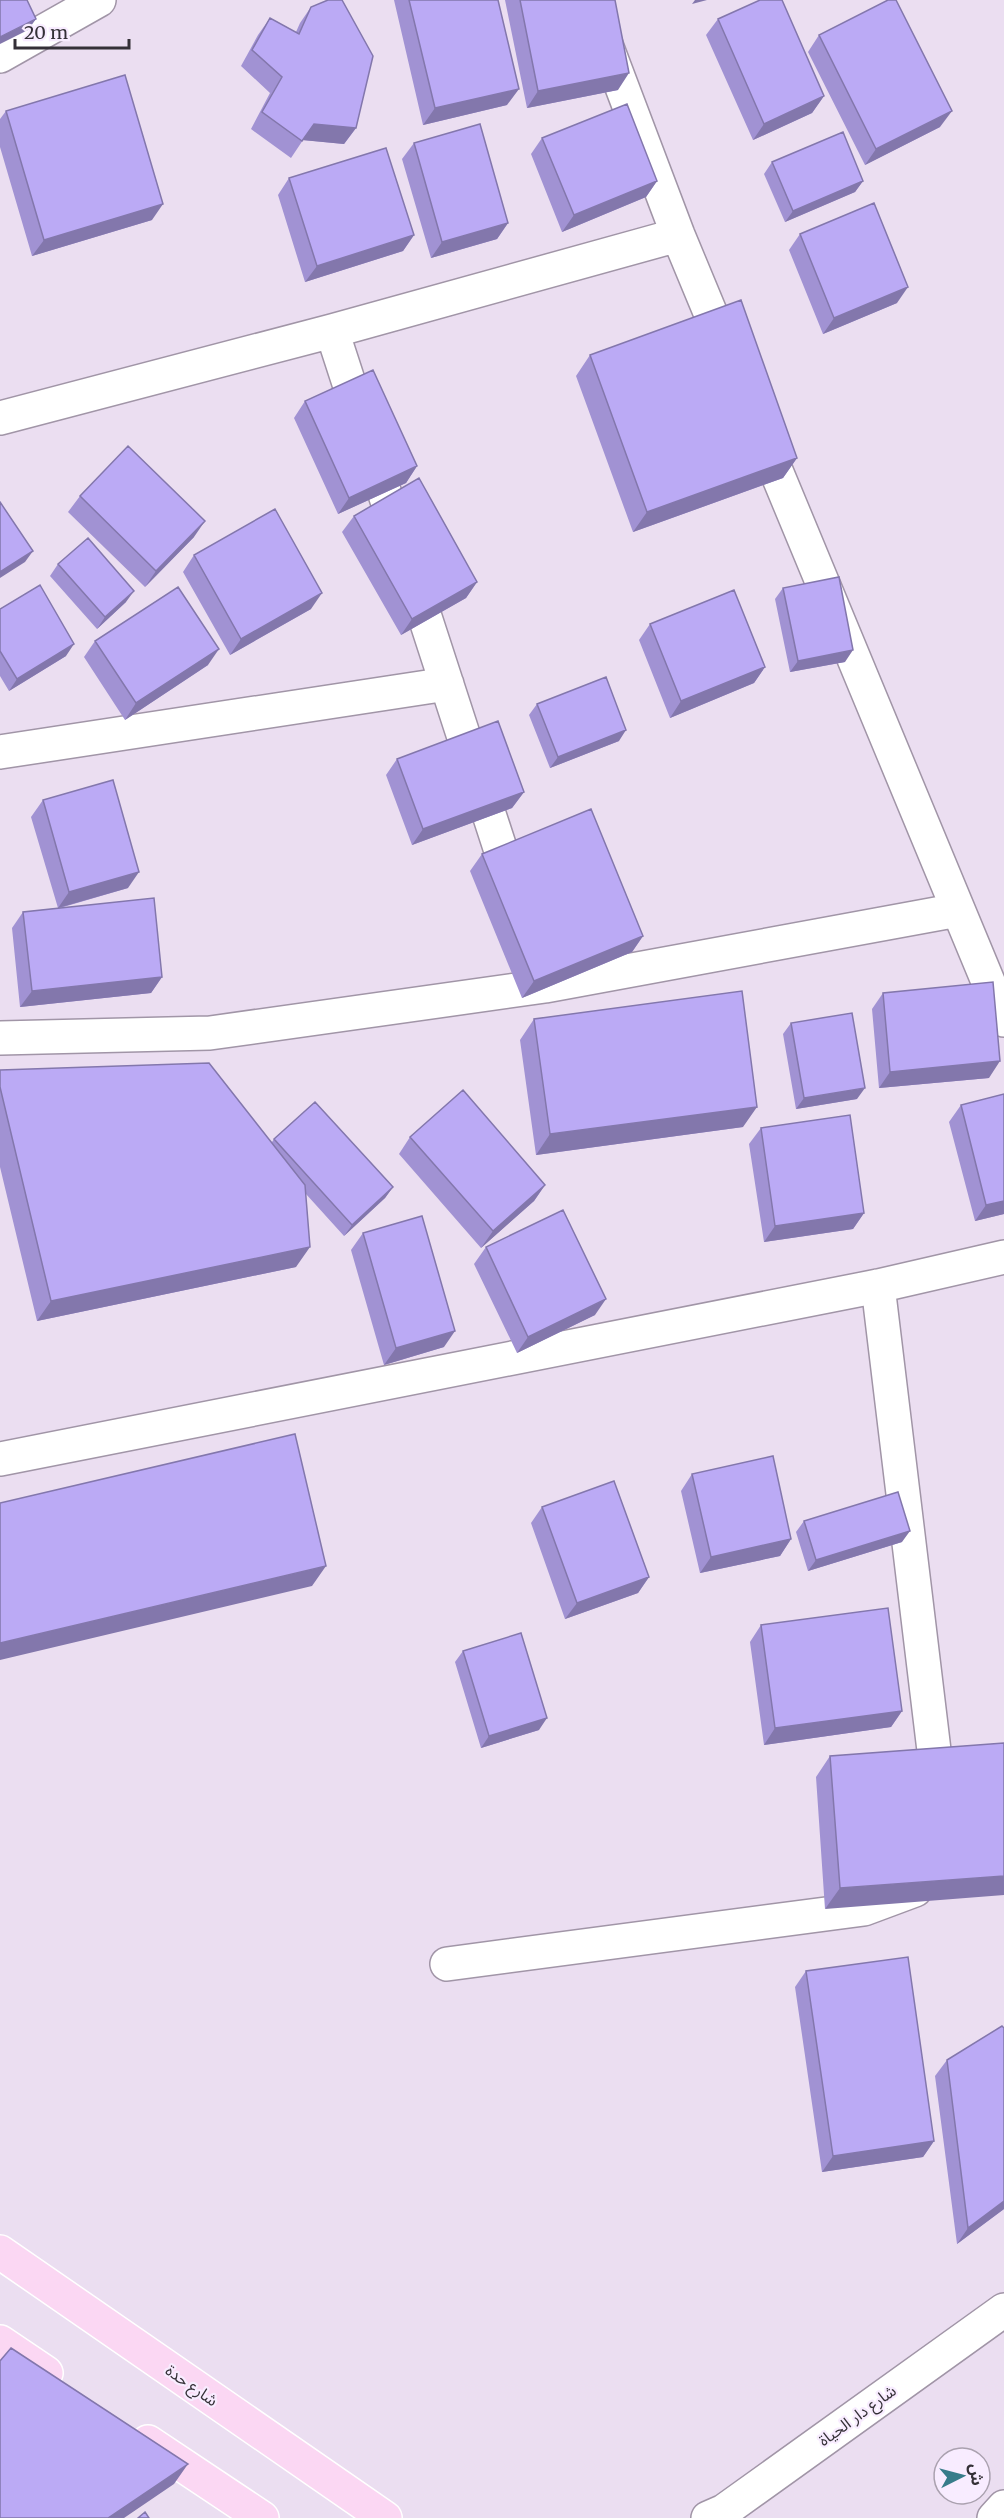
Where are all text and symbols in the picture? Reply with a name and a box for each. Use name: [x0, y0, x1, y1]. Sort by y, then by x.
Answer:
scale bar: [15, 12, 129, 50]
text: 20 m: [24, 21, 68, 44]
street label: شارع حدة: [160, 2360, 222, 2413]
street label: شارع دار الحياة: [814, 2380, 902, 2452]
north arrow: [932, 2446, 992, 2506]
text: ش: [966, 2462, 988, 2486]

